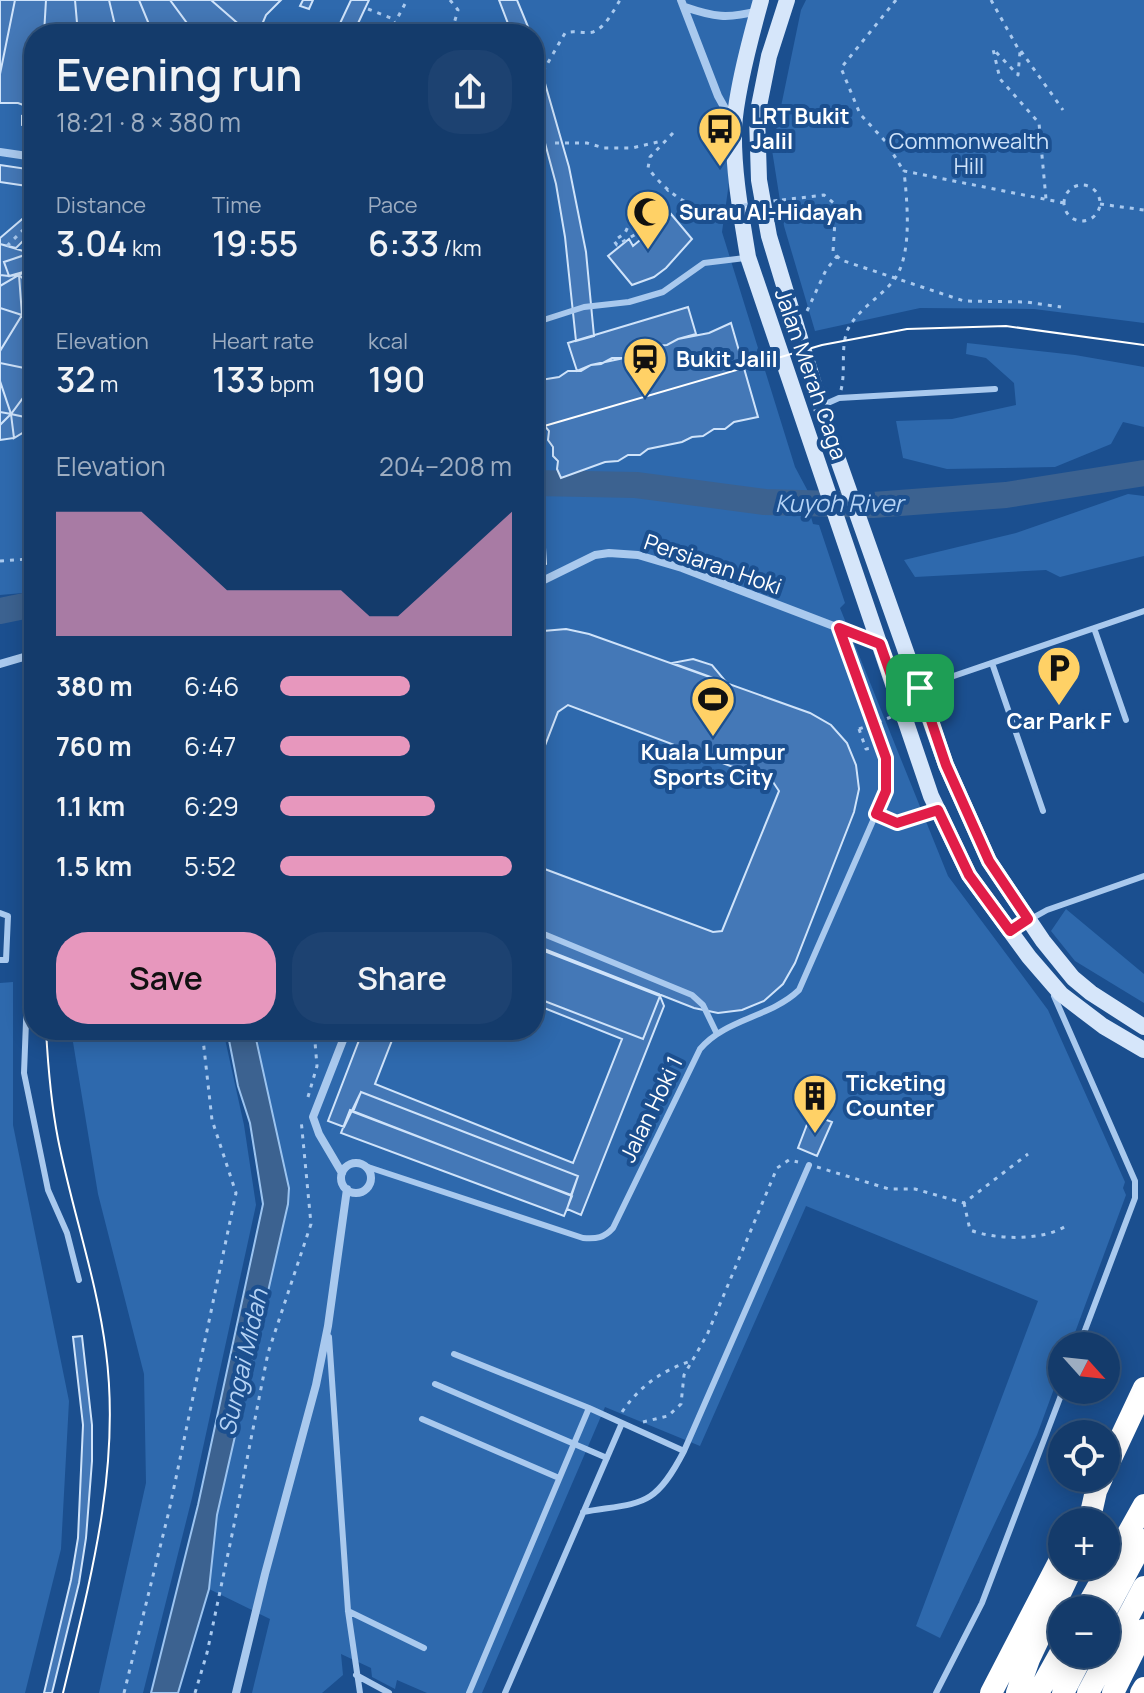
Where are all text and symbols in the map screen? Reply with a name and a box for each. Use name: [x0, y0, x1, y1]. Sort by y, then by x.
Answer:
text: Evening run: [56, 44, 302, 104]
button: share: [428, 50, 512, 134]
place label: LRT Bukit Jalil: [751, 101, 850, 156]
text: 18:21 · 8 × 380 m: [56, 104, 241, 140]
bus stop icon: LRT Bukit Jalil: [696, 105, 744, 168]
park label: Commonwealth Hill: [889, 126, 1049, 181]
mosque icon: Surau Al-Hidayah: [624, 188, 672, 251]
text: Distance: [56, 190, 146, 220]
text: Time: [212, 190, 262, 220]
text: Pace: [368, 190, 418, 220]
place label: Surau Al-Hidayah: [679, 197, 863, 227]
text: 3.04: [56, 220, 128, 266]
text: 19:55: [212, 220, 298, 266]
text: 6:33: [368, 220, 439, 266]
text: km: [128, 233, 161, 263]
text: /km: [439, 233, 482, 263]
street label: Jalan Merah Caga: [768, 284, 854, 464]
text: Elevation: [56, 326, 149, 356]
text: Heart rate: [212, 326, 314, 356]
text: kcal: [368, 326, 408, 356]
station icon: Bukit Jalil: [621, 335, 669, 398]
place label: Bukit Jalil: [676, 344, 778, 374]
text: 32: [56, 356, 95, 402]
text: 133: [212, 356, 265, 402]
text: 190: [368, 356, 425, 402]
text: m: [95, 369, 118, 399]
text: bpm: [265, 369, 314, 399]
text: Elevation: [56, 448, 166, 484]
text: 204–208 m: [379, 448, 512, 484]
water label: Kuyoh River: [775, 486, 906, 519]
street label: Persiaran Hoki: [640, 526, 786, 602]
parking icon: Car Park F: [1035, 644, 1083, 707]
pin: [886, 654, 954, 722]
icon: arrive: [898, 666, 942, 710]
text: 380 m: [56, 668, 133, 704]
text: 6:46: [184, 668, 239, 704]
sports icon: Kuala Lumpur Sports City: [689, 675, 737, 738]
place label: Car Park F: [1006, 706, 1112, 736]
text: 760 m: [56, 728, 132, 764]
text: 6:47: [184, 728, 236, 764]
place label: Kuala Lumpur Sports City: [641, 737, 785, 792]
text: 1.1 km: [56, 788, 125, 824]
text: 6:29: [184, 788, 239, 824]
text: 1.5 km: [56, 848, 132, 884]
text: 5:52: [184, 848, 236, 884]
button: Save: [56, 932, 276, 1024]
button: Share: [292, 932, 512, 1024]
street label: Jalan Hoki 1: [612, 1051, 690, 1167]
place label: Ticketing Counter: [846, 1068, 946, 1123]
building icon: Ticketing Counter: [791, 1072, 839, 1135]
water label: Sungai Midah: [209, 1285, 275, 1438]
north arrow: [1048, 1332, 1120, 1404]
map controls: [1048, 1332, 1120, 1668]
button: locate: [1048, 1420, 1120, 1492]
button: +: [1048, 1508, 1120, 1580]
button: −: [1048, 1596, 1120, 1668]

